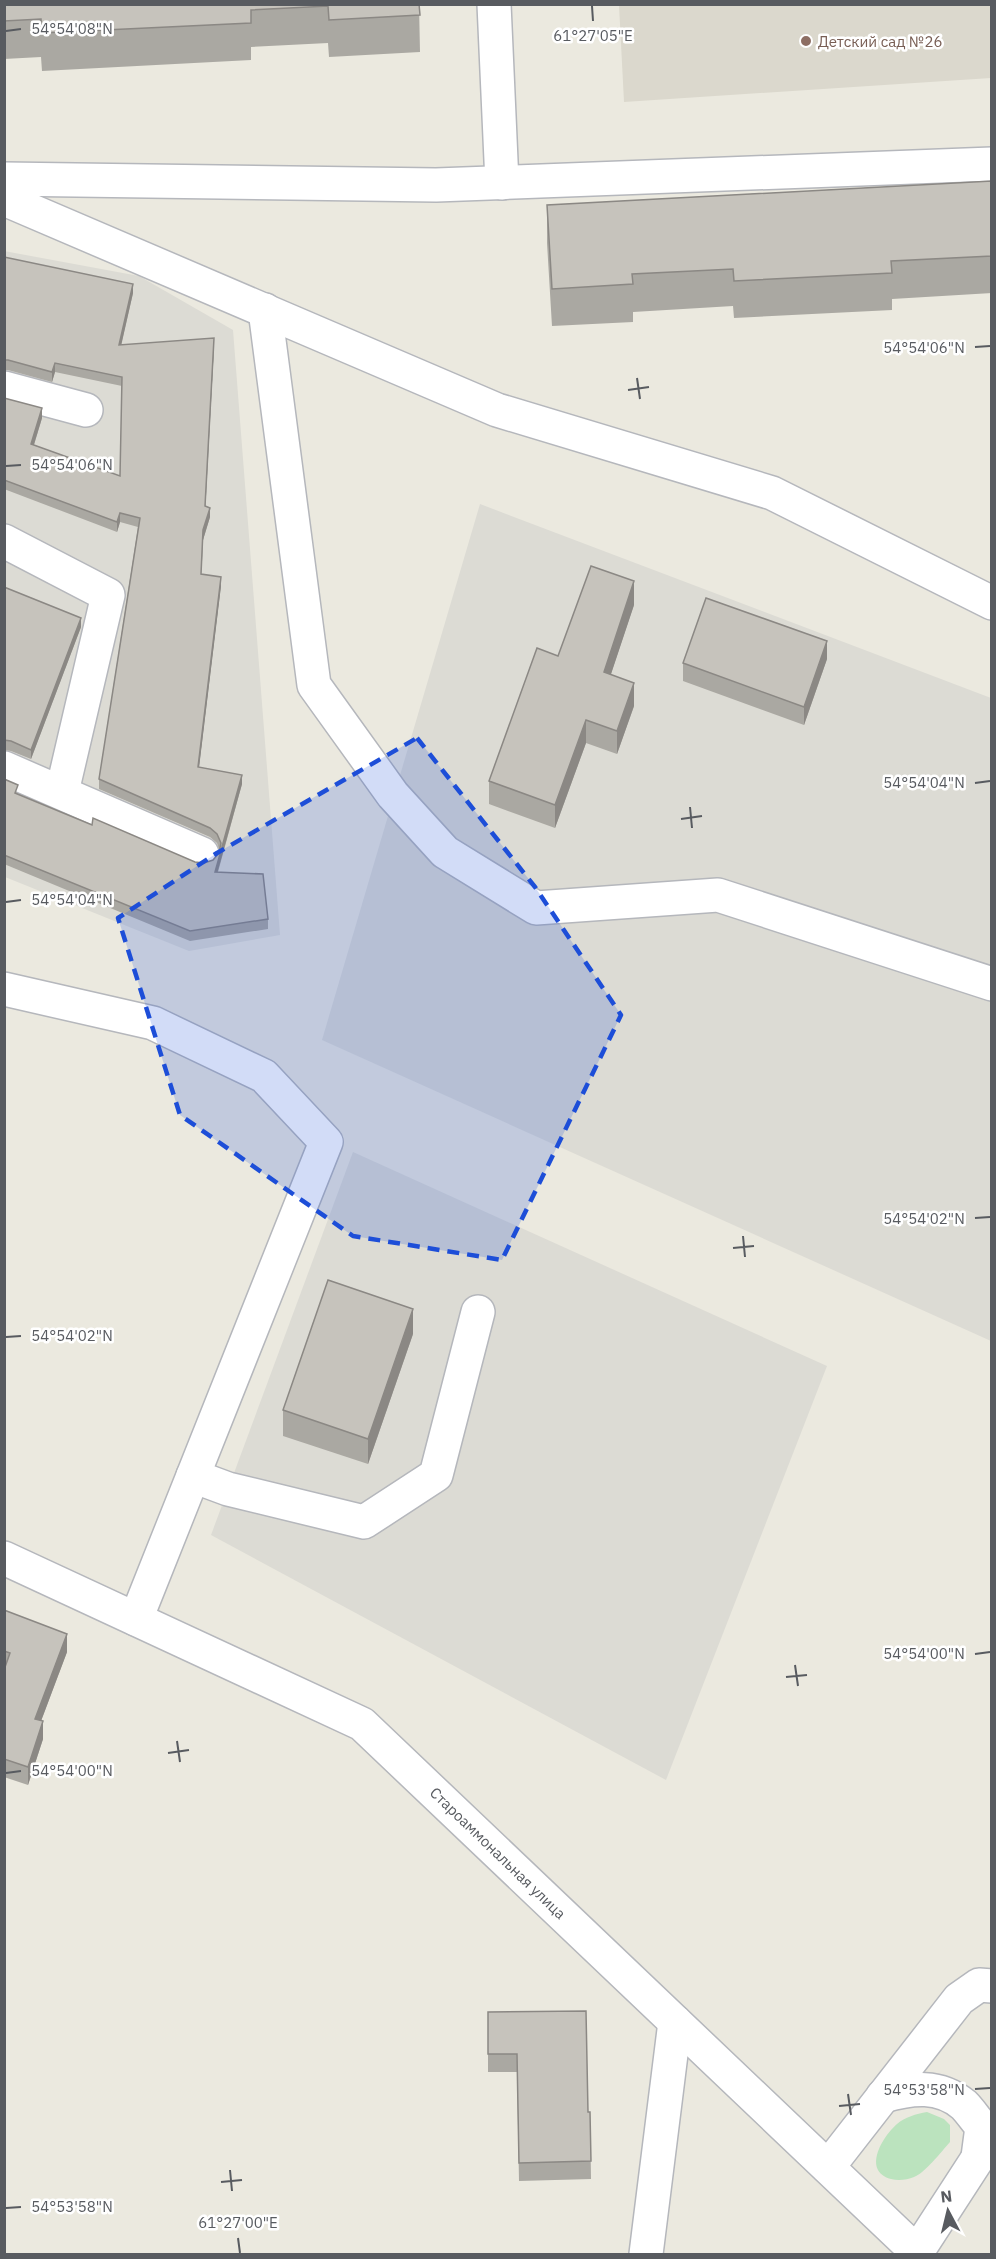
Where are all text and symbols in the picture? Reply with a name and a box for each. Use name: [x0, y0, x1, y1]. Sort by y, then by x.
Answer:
text: 54°54'08"N: [31, 19, 113, 38]
text: 61°27'05"E: [553, 26, 633, 45]
place label: Детский сад №26: [818, 32, 943, 51]
marker: Детский сад №26: [799, 34, 813, 48]
text: 54°54'06"N: [883, 338, 965, 357]
text: 54°54'06"N: [31, 455, 113, 474]
text: 54°54'04"N: [883, 773, 965, 792]
text: 54°54'04"N: [31, 890, 113, 909]
text: 54°54'02"N: [883, 1209, 965, 1228]
text: 54°54'02"N: [31, 1326, 113, 1345]
text: 54°54'00"N: [883, 1644, 965, 1663]
text: 54°54'00"N: [31, 1761, 113, 1780]
street label: Староаммональная улица: [426, 1783, 570, 1923]
text: 54°53'58"N: [883, 2080, 965, 2099]
north arrow: [918, 2181, 978, 2241]
text: N: [939, 2185, 953, 2207]
text: 54°53'58"N: [31, 2197, 113, 2216]
text: 61°27'00"E: [198, 2213, 278, 2232]

